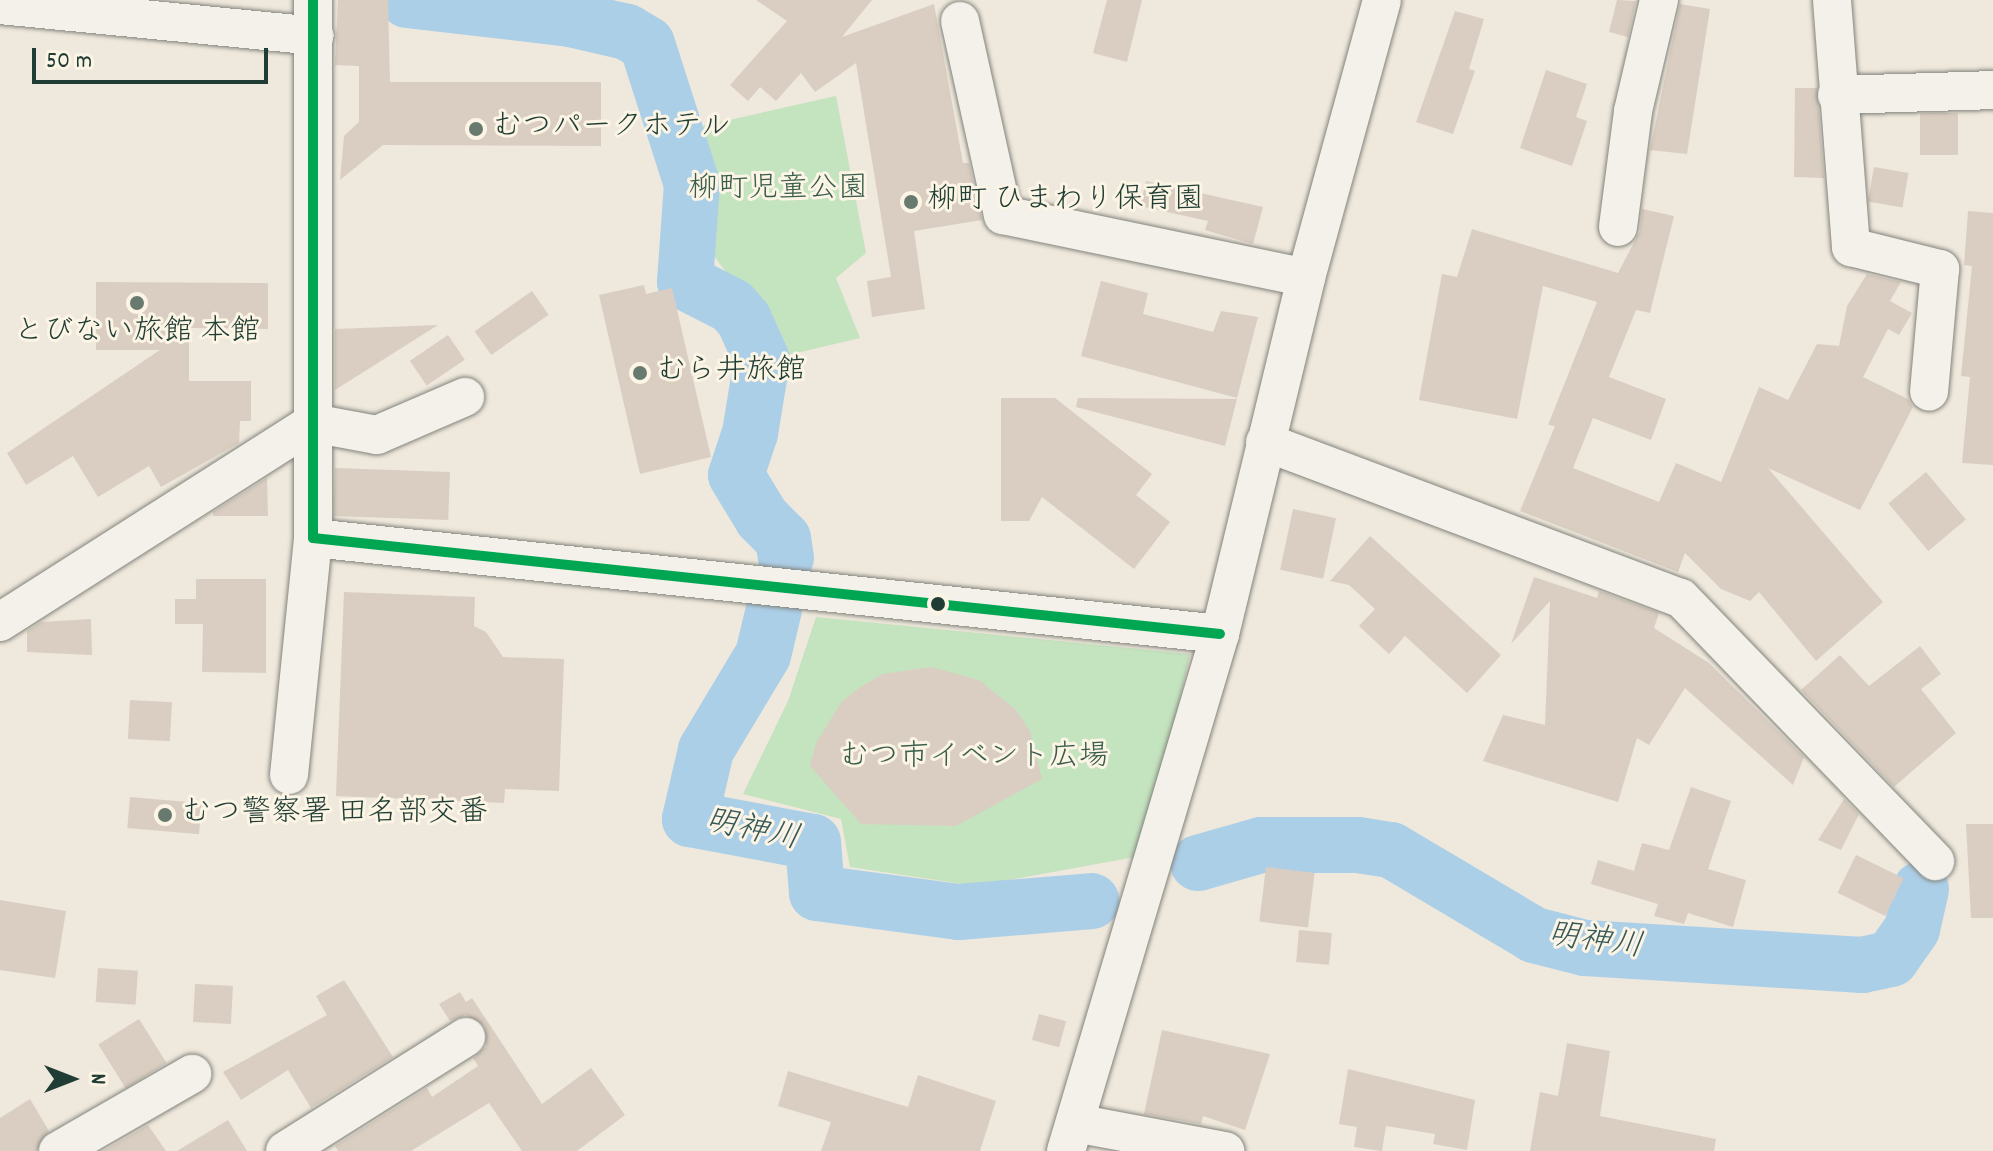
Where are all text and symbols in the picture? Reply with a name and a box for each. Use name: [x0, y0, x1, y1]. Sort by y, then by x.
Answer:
scale bar: [36, 32, 272, 82]
text: 50 m: [46, 45, 92, 79]
place label: むつパークホテル: [492, 111, 732, 147]
marker: むつパークホテル: [467, 120, 485, 138]
park label: 柳町児童公園: [688, 173, 868, 209]
place label: 柳町 ひまわり保育園: [927, 184, 1204, 220]
marker: 柳町 ひまわり保育園: [902, 193, 920, 211]
marker: とびない旅館 本館: [128, 294, 146, 312]
place label: とびない旅館 本館: [14, 316, 260, 352]
place label: むら井旅館: [656, 355, 806, 391]
marker: むら井旅館: [631, 364, 649, 382]
unlabelled marker: [930, 596, 946, 612]
park label: むつ市イベント広場: [839, 741, 1109, 777]
place label: むつ警察署 田名部交番: [181, 797, 488, 833]
water label: 明神川: [701, 803, 803, 861]
marker: むつ警察署 田名部交番: [156, 806, 174, 824]
water label: 明神川: [1545, 917, 1645, 969]
north arrow: [32, 1039, 112, 1119]
text: N: [81, 1074, 112, 1084]

